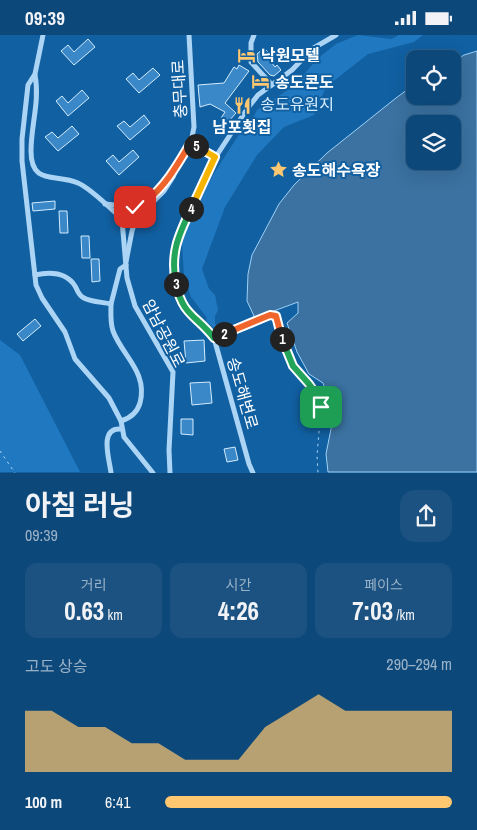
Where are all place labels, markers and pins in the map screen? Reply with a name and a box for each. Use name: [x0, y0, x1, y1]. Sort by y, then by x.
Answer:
place label: 낙원모텔: [261, 44, 320, 66]
hotel icon: 낙원모텔: [237, 45, 257, 65]
place label: 송도콘도: [275, 71, 334, 93]
hotel icon: 송도콘도: [251, 72, 271, 92]
restaurant icon: 남포횟집: [232, 95, 252, 115]
place label: 남포횟집: [213, 116, 271, 138]
pin: 5: [184, 133, 208, 159]
place label: 송도해수욕장: [292, 159, 381, 181]
place icon: 송도해수욕장: [268, 160, 288, 180]
pin: [114, 186, 156, 228]
pin: 4: [178, 197, 204, 221]
pin: 3: [164, 271, 188, 297]
pin: 2: [212, 321, 236, 347]
pin: 1: [270, 327, 294, 351]
pin: [300, 386, 342, 428]

